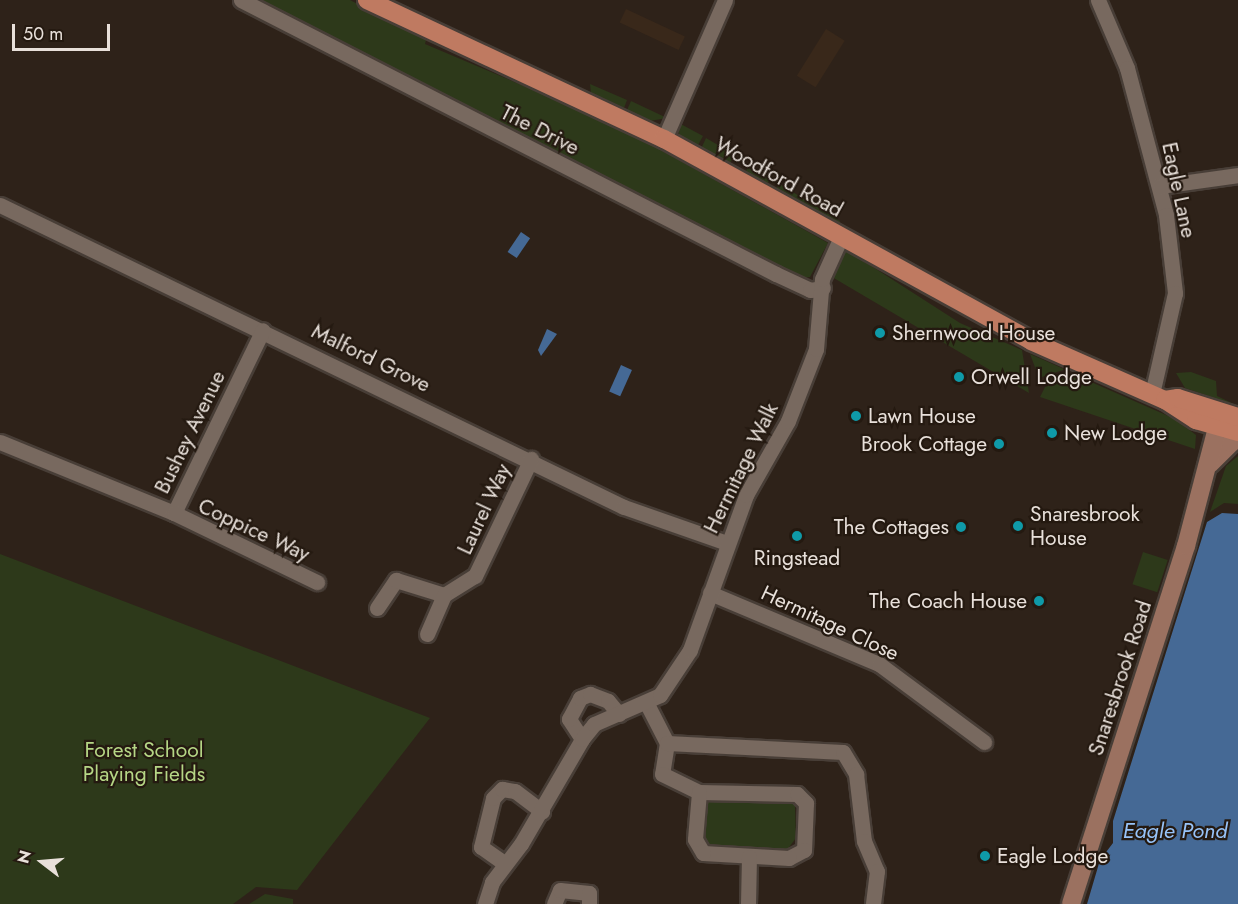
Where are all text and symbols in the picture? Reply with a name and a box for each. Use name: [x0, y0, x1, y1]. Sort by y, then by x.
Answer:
scale bar: [15, 12, 112, 50]
text: 50 m: [23, 21, 63, 47]
street label: The Drive: [497, 100, 583, 160]
street label: Woodford Road: [711, 131, 847, 223]
street label: Eagle Lane: [1157, 140, 1201, 240]
street label: Malford Grove: [308, 318, 434, 398]
place label: Shernwood House: [892, 320, 1055, 346]
marker: Shernwood House: [873, 326, 887, 340]
place label: Orwell Lodge: [971, 364, 1092, 390]
street label: Bushey Avenue: [149, 366, 231, 498]
marker: Orwell Lodge: [952, 370, 966, 384]
street label: Hermitage Walk: [699, 399, 783, 537]
place label: Lawn House: [868, 403, 976, 429]
marker: Lawn House: [849, 409, 863, 423]
place label: New Lodge: [1064, 420, 1167, 446]
marker: New Lodge: [1045, 426, 1059, 440]
place label: Brook Cottage: [861, 431, 987, 457]
marker: Brook Cottage: [992, 437, 1006, 451]
street label: Laurel Way: [452, 460, 516, 558]
street label: Coppice Way: [194, 493, 314, 567]
place label: Snaresbrook House: [1030, 501, 1140, 551]
place label: The Cottages: [834, 514, 949, 540]
marker: Snaresbrook House: [1011, 519, 1025, 533]
marker: The Cottages: [954, 520, 968, 534]
marker: Ringstead: [790, 529, 804, 543]
place label: Ringstead: [754, 545, 840, 571]
street label: Hermitage Close: [757, 580, 903, 666]
place label: The Coach House: [869, 588, 1027, 614]
marker: The Coach House: [1032, 594, 1046, 608]
street label: Snaresbrook Road: [1083, 597, 1157, 759]
park label: Forest School Playing Fields: [83, 737, 205, 787]
water label: Eagle Pond: [1123, 818, 1227, 844]
north arrow: [12, 832, 72, 892]
place label: Eagle Lodge: [997, 843, 1108, 869]
text: N: [11, 848, 37, 866]
marker: Eagle Lodge: [978, 849, 992, 863]

